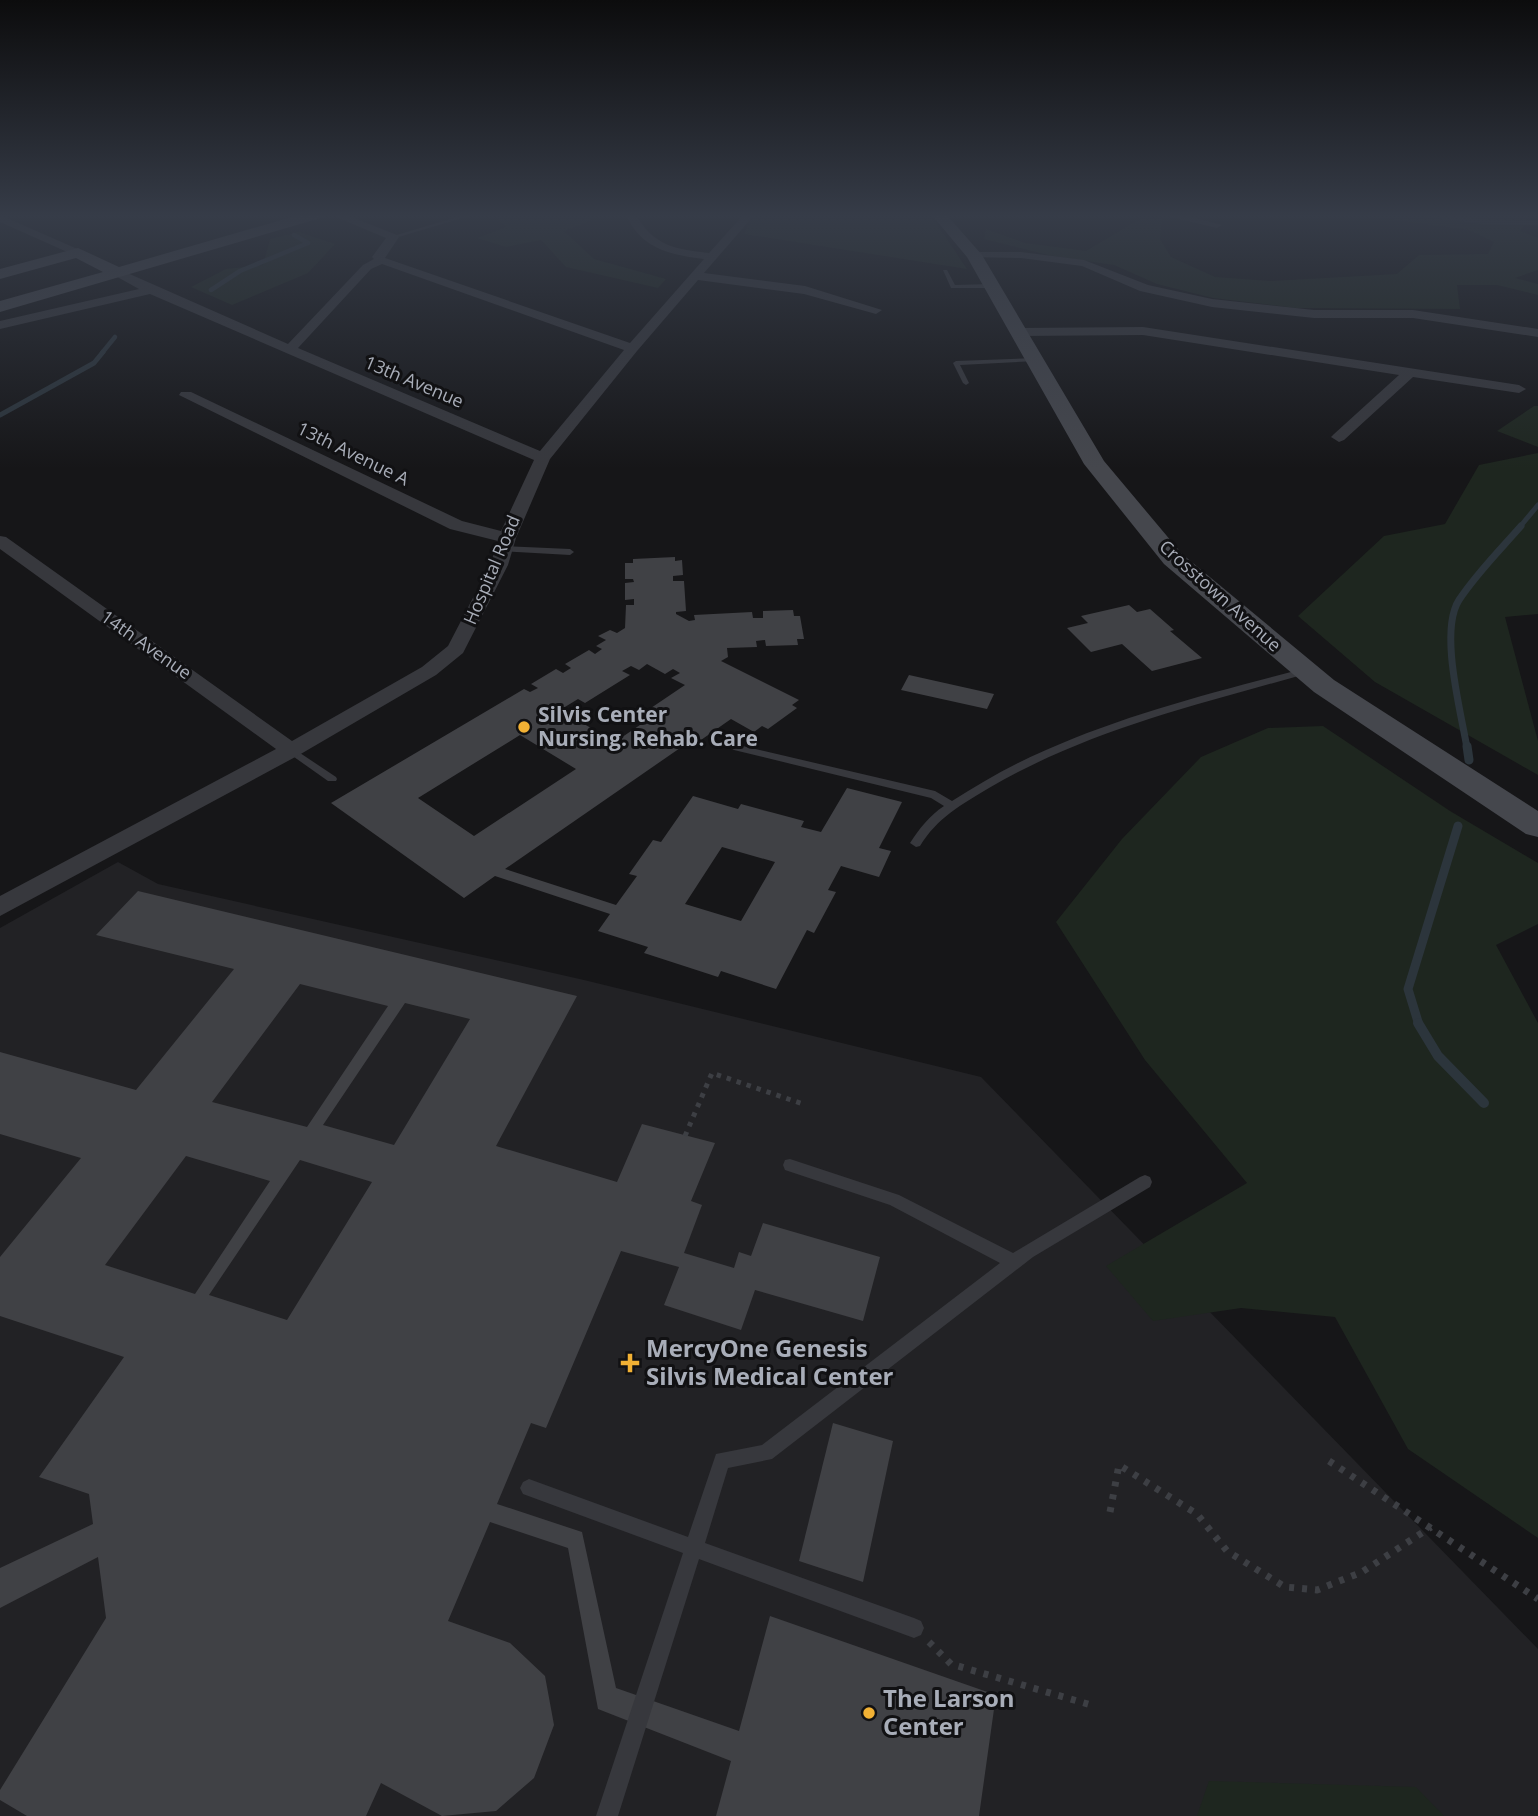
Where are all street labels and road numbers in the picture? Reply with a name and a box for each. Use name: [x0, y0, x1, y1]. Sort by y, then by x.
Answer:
street label: 13th Avenue: [361, 349, 468, 413]
street label: 13th Avenue A: [294, 416, 414, 491]
street label: Hospital Road: [457, 511, 525, 628]
street label: Crosstown Avenue: [1155, 534, 1287, 656]
street label: 14th Avenue: [97, 604, 197, 684]

